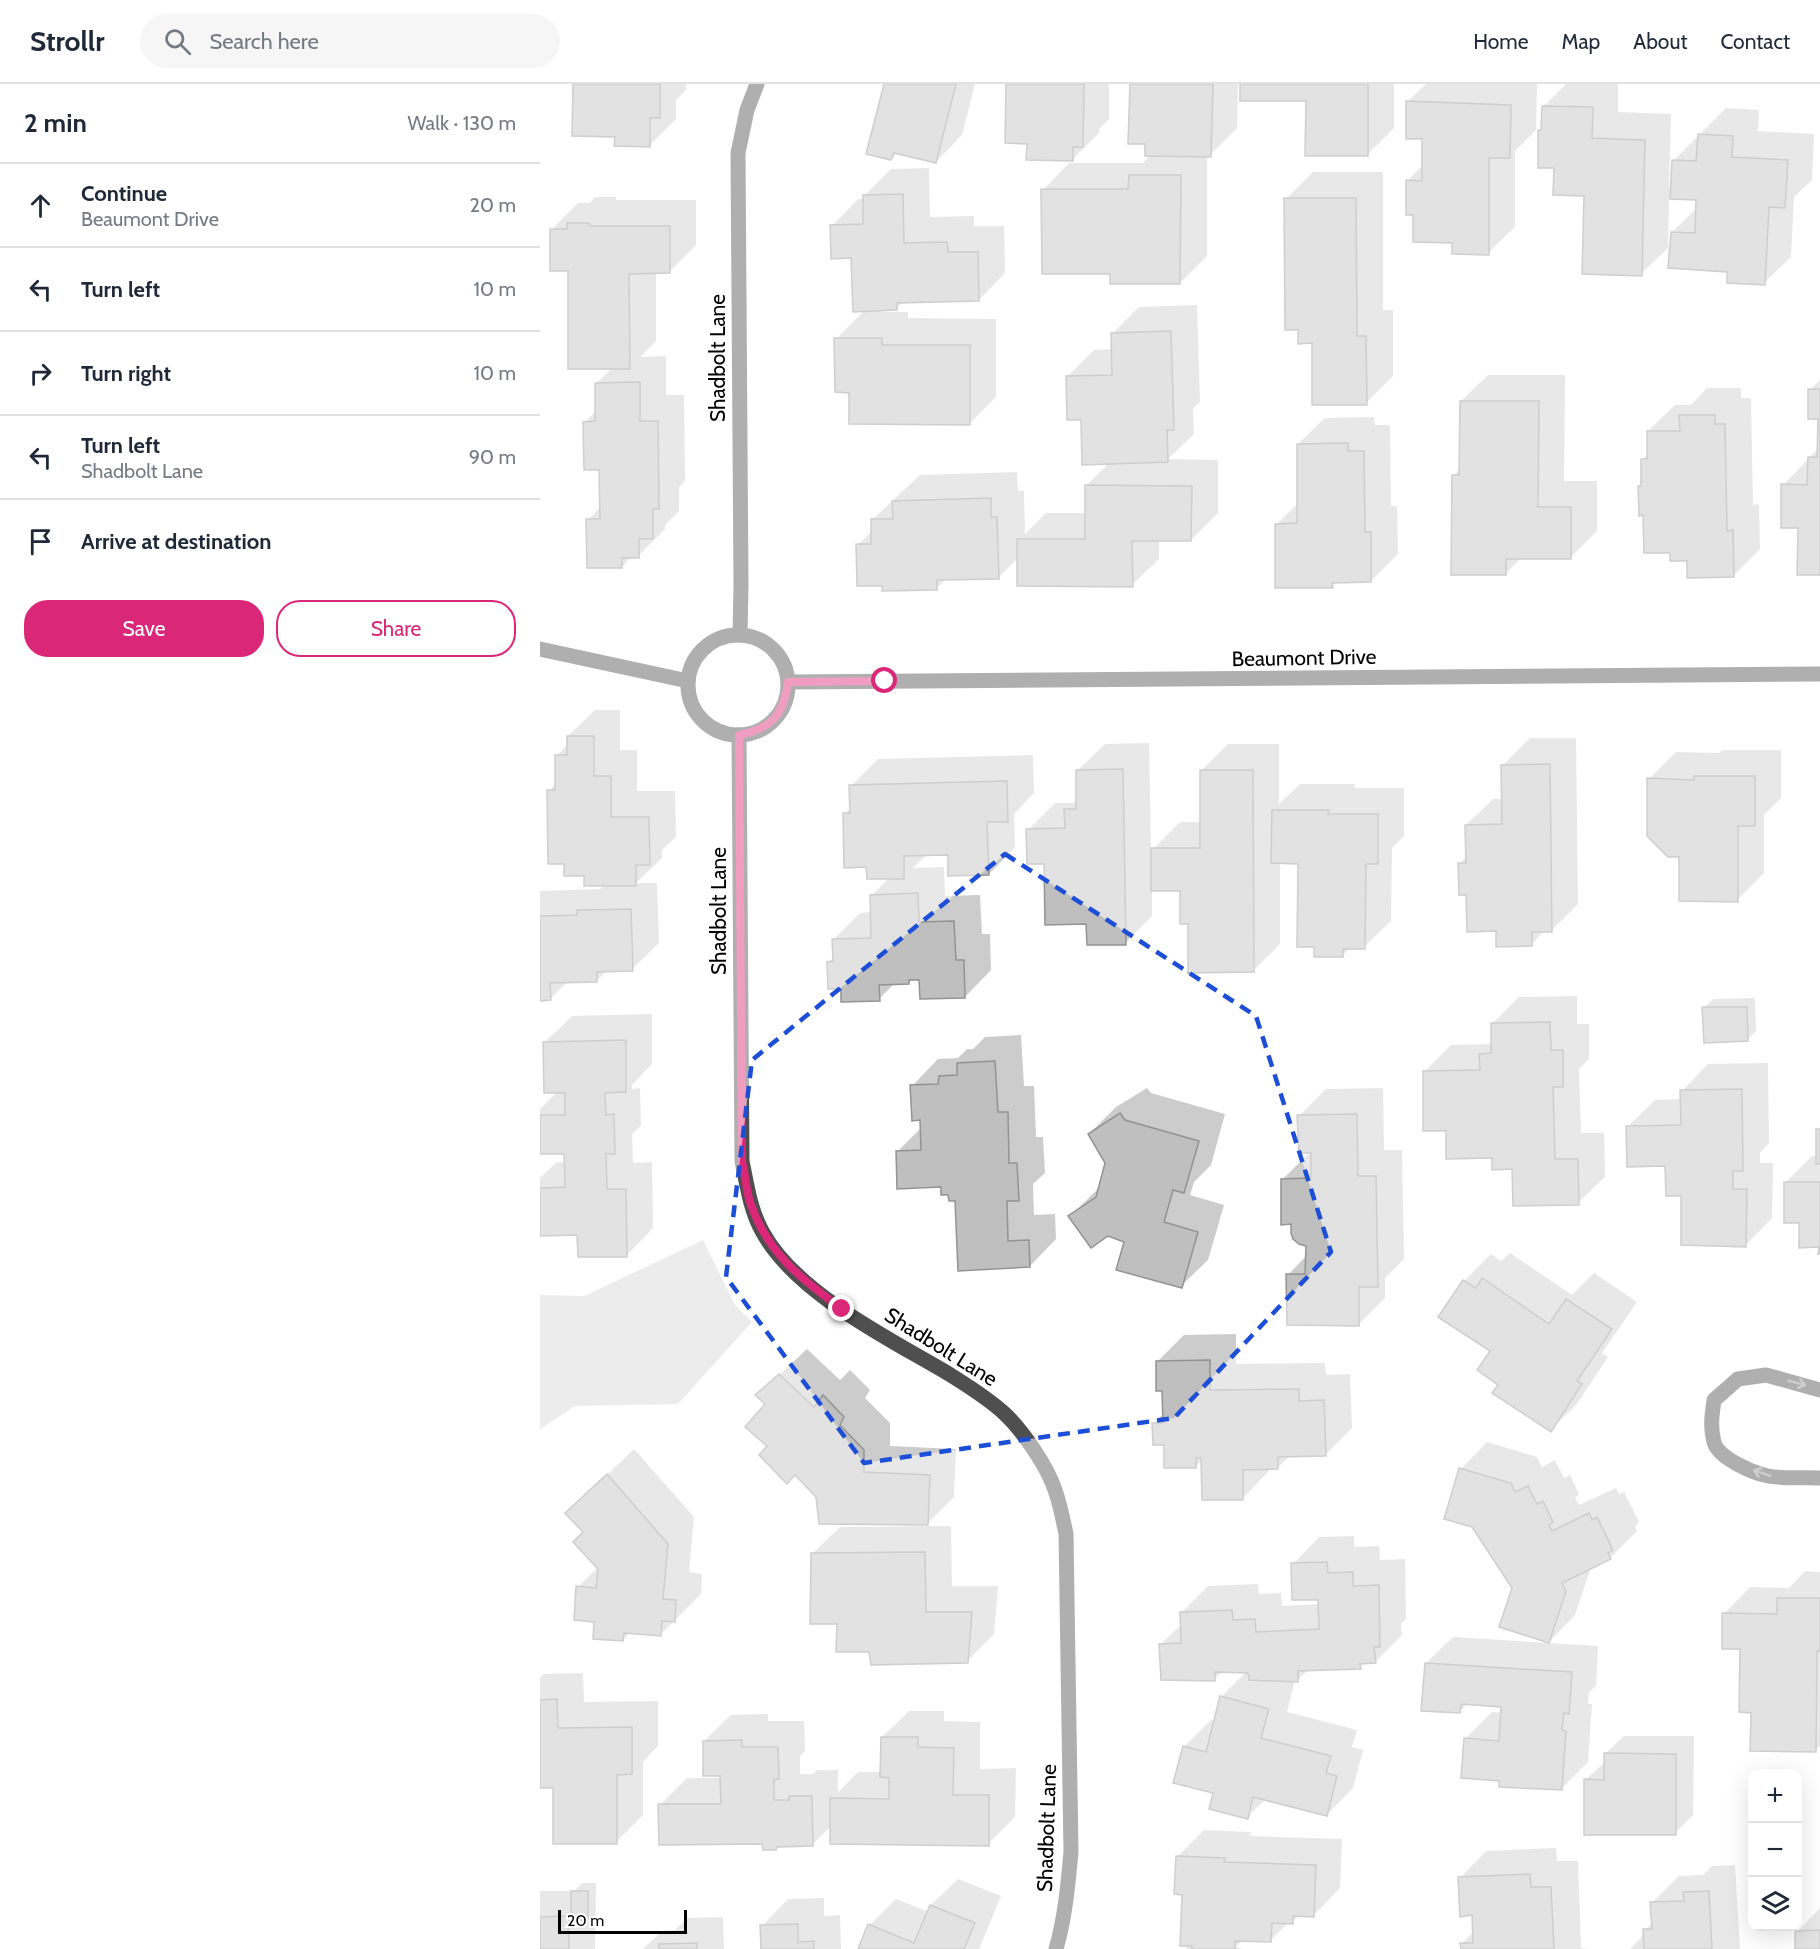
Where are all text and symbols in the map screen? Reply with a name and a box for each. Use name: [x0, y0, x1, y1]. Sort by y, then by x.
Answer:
search box: [140, 14, 560, 68]
text: Strollr: [30, 24, 104, 58]
icon: search: [161, 25, 194, 58]
text: Search here: [209, 28, 319, 55]
text: Home: [1473, 29, 1529, 54]
text: Map: [1562, 29, 1600, 54]
text: About: [1633, 29, 1687, 54]
text: Contact: [1720, 29, 1790, 54]
text: 2 min: [24, 107, 87, 139]
text: Walk · 130 m: [408, 111, 516, 135]
text: Continue: [81, 180, 167, 207]
icon: ahead: [24, 189, 57, 222]
text: 20 m: [470, 193, 516, 217]
text: Beaumont Drive: [81, 207, 219, 231]
icon: left: [24, 273, 57, 306]
text: Turn left: [81, 276, 160, 303]
text: 10 m: [473, 277, 516, 301]
street label: Shadbolt Lane: [705, 294, 730, 422]
icon: right: [24, 357, 57, 390]
text: Turn right: [81, 360, 171, 387]
text: 10 m: [473, 361, 516, 385]
text: Turn left: [81, 432, 160, 459]
icon: left: [24, 441, 57, 474]
text: 90 m: [469, 445, 516, 469]
text: Shadbolt Lane: [81, 459, 203, 483]
icon: arrive: [24, 525, 57, 558]
text: Arrive at destination: [81, 528, 271, 555]
button: Save: [24, 600, 264, 657]
button: Share: [276, 600, 516, 657]
street label: Beaumont Drive: [1231, 644, 1377, 671]
route start: [871, 667, 897, 693]
street label: Shadbolt Lane: [706, 847, 731, 975]
route end: [828, 1295, 854, 1321]
street label: Shadbolt Lane: [880, 1302, 1002, 1391]
one-way arrow: [1788, 1378, 1807, 1389]
one-way arrow: [1753, 1466, 1772, 1477]
street label: Shadbolt Lane: [1032, 1763, 1061, 1892]
map controls: [1748, 1769, 1802, 1931]
button: +: [1748, 1769, 1802, 1823]
button: −: [1748, 1823, 1802, 1877]
button: layers: [1748, 1877, 1802, 1931]
scale bar: [558, 1907, 687, 1934]
text: 20 m: [567, 1911, 604, 1930]

